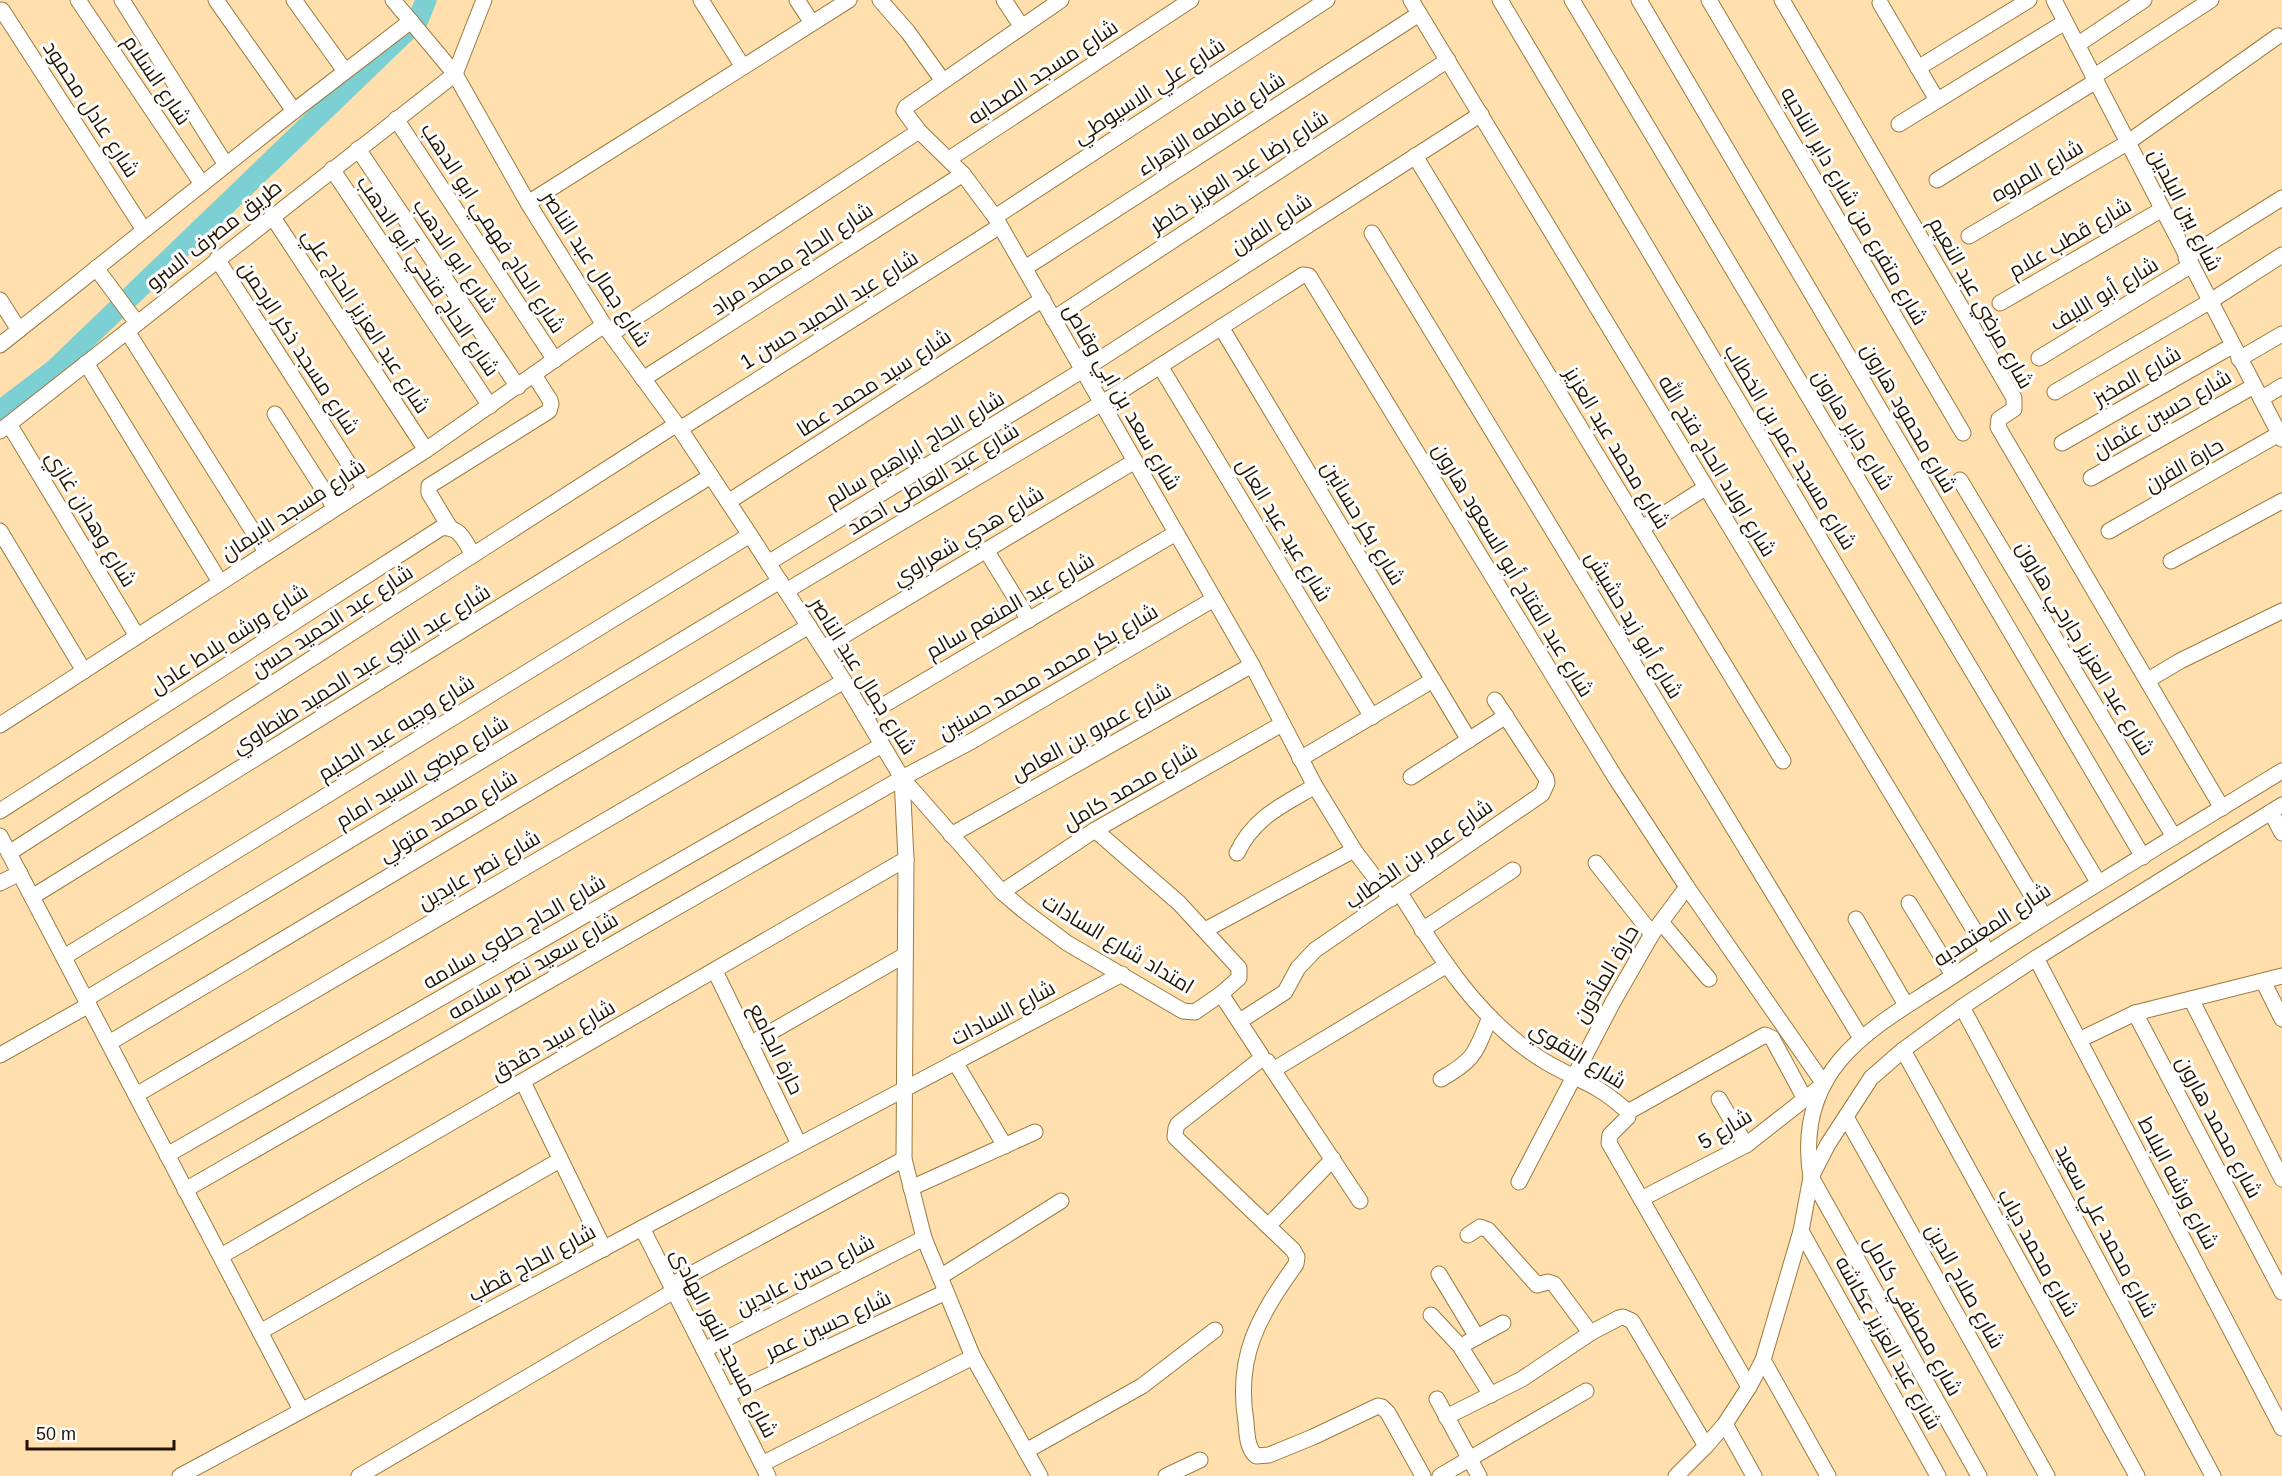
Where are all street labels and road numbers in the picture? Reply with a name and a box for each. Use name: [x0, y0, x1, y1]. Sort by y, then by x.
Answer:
street label: شارع مسجد الصحابه: [964, 15, 1123, 131]
street label: شارع السلام: [117, 30, 196, 131]
street label: شارع علي الاسيوطي: [1069, 33, 1231, 152]
street label: شارع عادل محمود: [36, 36, 144, 183]
street label: شارع فاطمه الزهراء: [1133, 67, 1290, 182]
street label: شارع متفرع من شارع داير الناحيه: [1774, 83, 1932, 330]
street label: شارع رضا عبد العزيز خاطر: [1145, 106, 1334, 241]
street label: شارع الحاج فهمي ابو الدهب: [413, 118, 570, 340]
street label: شارع المروه: [1987, 135, 2088, 209]
street label: شارع بين البلدين: [2142, 145, 2226, 276]
street label: شارع الحاج فتحي أبو الدهب: [349, 171, 505, 383]
street label: طريق مصرف السرو: [142, 175, 287, 296]
street label: شارع جمال عبد الناصر: [535, 186, 655, 352]
street label: شارع الفرن: [1226, 189, 1317, 261]
street label: شارع قطب علام: [2004, 193, 2137, 285]
street label: شارع ابو الدهب: [406, 194, 502, 319]
street label: شارع الحاج محمد مراد: [707, 198, 878, 322]
street label: شارع مرضي عبد النعيم: [1921, 213, 2038, 394]
street label: شارع عبد العزيز الحاج علي: [294, 224, 435, 420]
street label: شارع عبد الحميد حسن 1: [736, 245, 923, 376]
street label: شارع أبو الليف: [2045, 251, 2163, 337]
street label: شارع مسجد ذكر الرحمن: [232, 257, 364, 440]
street label: شارع سعد بن ابي وقاص: [1055, 299, 1185, 497]
street label: شارع سيد محمد عطا: [792, 324, 957, 443]
street label: شارع محمود هارون: [1855, 339, 1962, 498]
street label: شارع مسجد عمر بن الخطاب: [1717, 340, 1861, 555]
street label: شارع المخبز: [2088, 341, 2186, 413]
street label: شارع محمد عبد العزيز: [1557, 362, 1675, 534]
street label: شارع حسين عثمان: [2088, 365, 2237, 465]
street label: شارع جابر هارون: [1806, 366, 1898, 495]
street label: شارع اولاد الحاج فتح الله: [1652, 370, 1782, 562]
street label: شارع الحاج ابراهيم سالم: [821, 386, 1010, 513]
street label: شارع عبد العاطى احمد: [843, 418, 1024, 541]
street label: حارة الفرن: [2140, 433, 2228, 498]
street label: شارع عبد الفتاح أبو السعود هارون: [1426, 438, 1599, 702]
street label: شارع وهدان غازي: [38, 447, 141, 593]
street label: شارع مسجد الايمان: [216, 454, 371, 567]
street label: شارع عيد عبد العال: [1230, 454, 1336, 607]
street label: شارع بكر حسانين: [1315, 457, 1409, 590]
street label: شارع هدي شعراوي: [888, 481, 1050, 594]
street label: شارع عبد العزيز جارحي هارون: [2008, 536, 2159, 762]
street label: شارع أبو زيد حشيش: [1579, 546, 1688, 704]
street label: شارع عبد المنعم سالم: [922, 548, 1099, 666]
street label: شارع عبد الحميد حسن: [247, 560, 418, 684]
street label: شارع ورشه بلاط عادل: [146, 579, 313, 701]
street label: شارع عبد النبي عبد الحميد طنطاوي: [227, 579, 497, 762]
street label: شارع جمال عبد الناصر: [803, 592, 921, 760]
street label: شارع بكر محمد محمد حسنين: [934, 599, 1163, 747]
street label: شارع وجيه عبد الحليم: [313, 670, 480, 788]
street label: شارع عمرو بن العاص: [1007, 678, 1176, 788]
street label: شارع مرضي السيد امام: [332, 711, 514, 836]
street label: شارع محمد كامل: [1058, 739, 1203, 837]
street label: شارع محمد متولي: [374, 765, 524, 870]
street label: شارع عمر بن الخطاب: [1341, 794, 1498, 915]
street label: شارع نصر عابدين: [414, 825, 545, 916]
street label: شارع الحاج حلوي سلامه: [418, 870, 612, 998]
street label: شارع المعتمديه: [1929, 878, 2056, 973]
street label: امتداد شارع السادات: [1037, 889, 1198, 1000]
street label: شارع سعيد نصر سلامه: [444, 907, 623, 1026]
street label: حارة المأذون: [1568, 920, 1644, 1028]
street label: شارع السادات: [947, 976, 1060, 1052]
street label: شارع سيد دقدق: [487, 995, 620, 1087]
street label: حارة الجامع: [742, 999, 808, 1099]
street label: شارع التقوي: [1524, 1016, 1630, 1097]
street label: شارع محمد هارون: [2170, 1052, 2267, 1203]
street label: شارع 5: [1694, 1104, 1757, 1156]
street label: شارع ورشه البلاط: [2131, 1113, 2223, 1254]
street label: شارع محمد علي سعيد: [2047, 1140, 2162, 1323]
street label: شارع محمد دياب: [1991, 1185, 2083, 1322]
street label: شارع الحاج قطب: [464, 1219, 601, 1308]
street label: شارع صلاح الدين: [1919, 1219, 2009, 1353]
street label: شارع حسن عابدين: [732, 1230, 879, 1322]
street label: شارع مصطفي كامل: [1856, 1232, 1967, 1402]
street label: شارع مسجد النور الهادى: [664, 1244, 782, 1443]
street label: شارع عبد العزيز عكاشه: [1829, 1252, 1946, 1435]
street label: شارع حسين عمر: [760, 1285, 895, 1367]

